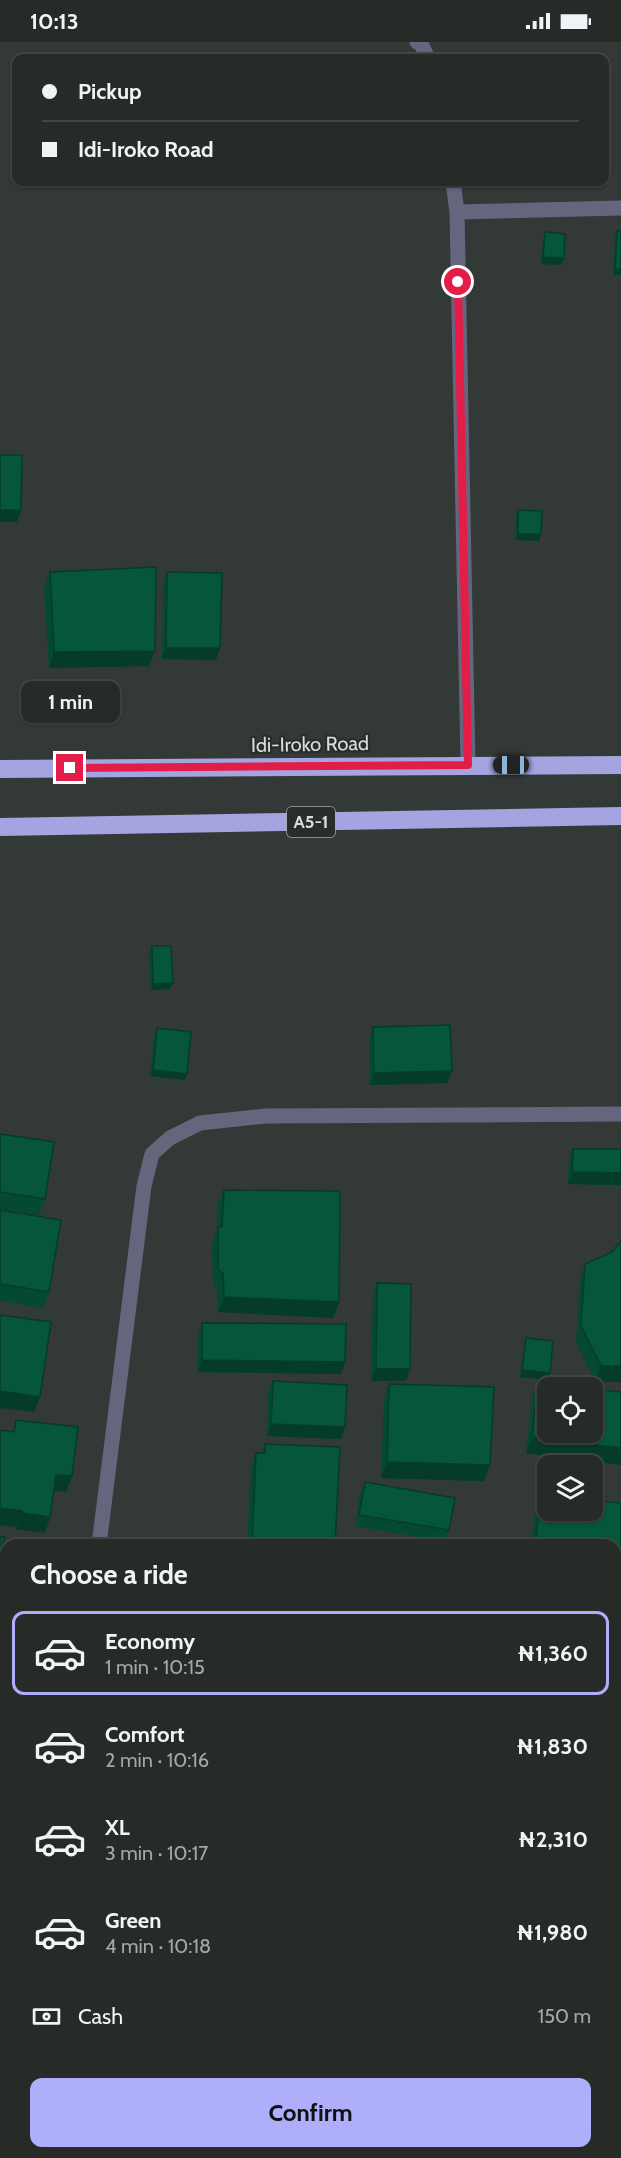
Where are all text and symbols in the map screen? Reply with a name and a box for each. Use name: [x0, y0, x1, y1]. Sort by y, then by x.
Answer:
text: 10:13: [30, 8, 79, 35]
text: Pickup: [78, 78, 142, 105]
text: Idi-Iroko Road: [78, 136, 214, 163]
route start: [444, 268, 471, 295]
callout: 1 min: [20, 681, 119, 723]
text: 1 min: [48, 690, 93, 714]
street label: Idi-Iroko Road: [251, 731, 369, 757]
route end: [56, 754, 83, 781]
car: [493, 756, 529, 774]
road number: A5-1: [287, 807, 335, 837]
map controls: [537, 1377, 603, 1521]
button: locate: [537, 1377, 603, 1443]
button: layers: [537, 1455, 603, 1521]
text: Choose a ride: [30, 1558, 188, 1591]
icon: car: [33, 1626, 87, 1680]
text: Economy: [105, 1628, 195, 1655]
text: ₦1,360: [517, 1640, 588, 1667]
text: 1 min · 10:15: [105, 1655, 205, 1679]
icon: car: [33, 1719, 87, 1773]
text: Comfort: [105, 1721, 184, 1748]
text: ₦1,830: [516, 1733, 588, 1760]
text: 2 min · 10:16: [105, 1748, 209, 1772]
icon: car: [33, 1812, 87, 1866]
text: XL: [105, 1814, 130, 1841]
text: ₦2,310: [518, 1826, 588, 1853]
text: 3 min · 10:17: [105, 1841, 208, 1865]
icon: car: [33, 1905, 87, 1959]
text: Green: [105, 1907, 161, 1934]
text: ₦1,980: [516, 1919, 588, 1946]
text: 4 min · 10:18: [105, 1934, 211, 1958]
icon: cash: [30, 2000, 63, 2033]
text: Cash: [78, 2003, 123, 2030]
text: 150 m: [538, 2004, 591, 2028]
button: Confirm: [30, 2078, 591, 2147]

